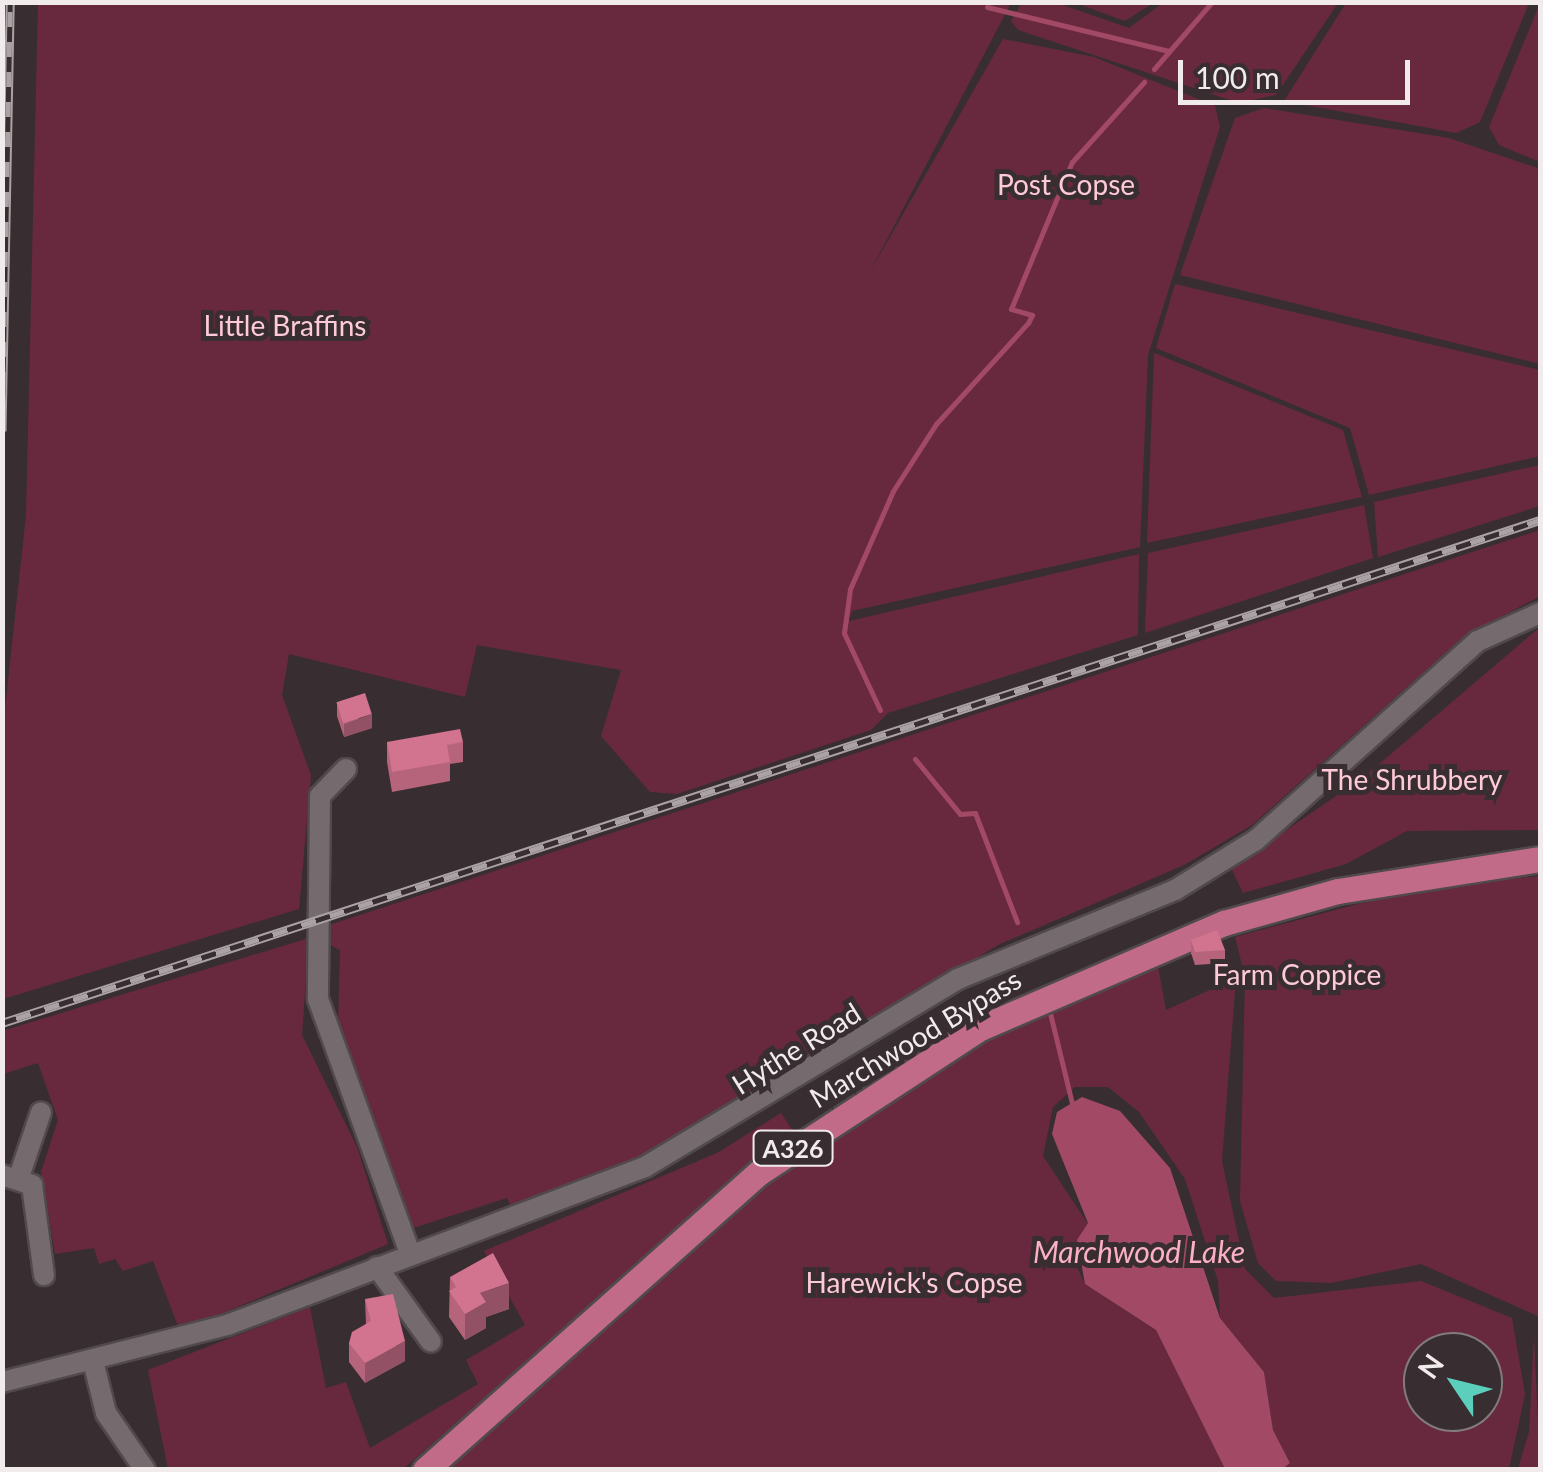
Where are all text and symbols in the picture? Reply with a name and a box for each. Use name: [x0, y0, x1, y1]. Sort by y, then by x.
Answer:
scale bar: [1183, 40, 1416, 102]
text: 100 m: [1195, 59, 1280, 95]
park label: Post Copse: [997, 167, 1135, 201]
park label: Little Braffins: [204, 308, 366, 342]
park label: The Shrubbery: [1321, 762, 1503, 796]
park label: Farm Coppice: [1213, 957, 1381, 991]
street label: Marchwood Bypass: [803, 962, 1027, 1114]
street label: Hythe Road: [726, 995, 866, 1101]
road number: A326: [750, 1128, 836, 1168]
water label: Marchwood Lake: [1033, 1233, 1245, 1269]
park label: Harewick's Copse: [805, 1265, 1023, 1299]
north arrow: [1403, 1332, 1503, 1432]
text: N: [1410, 1347, 1450, 1385]

